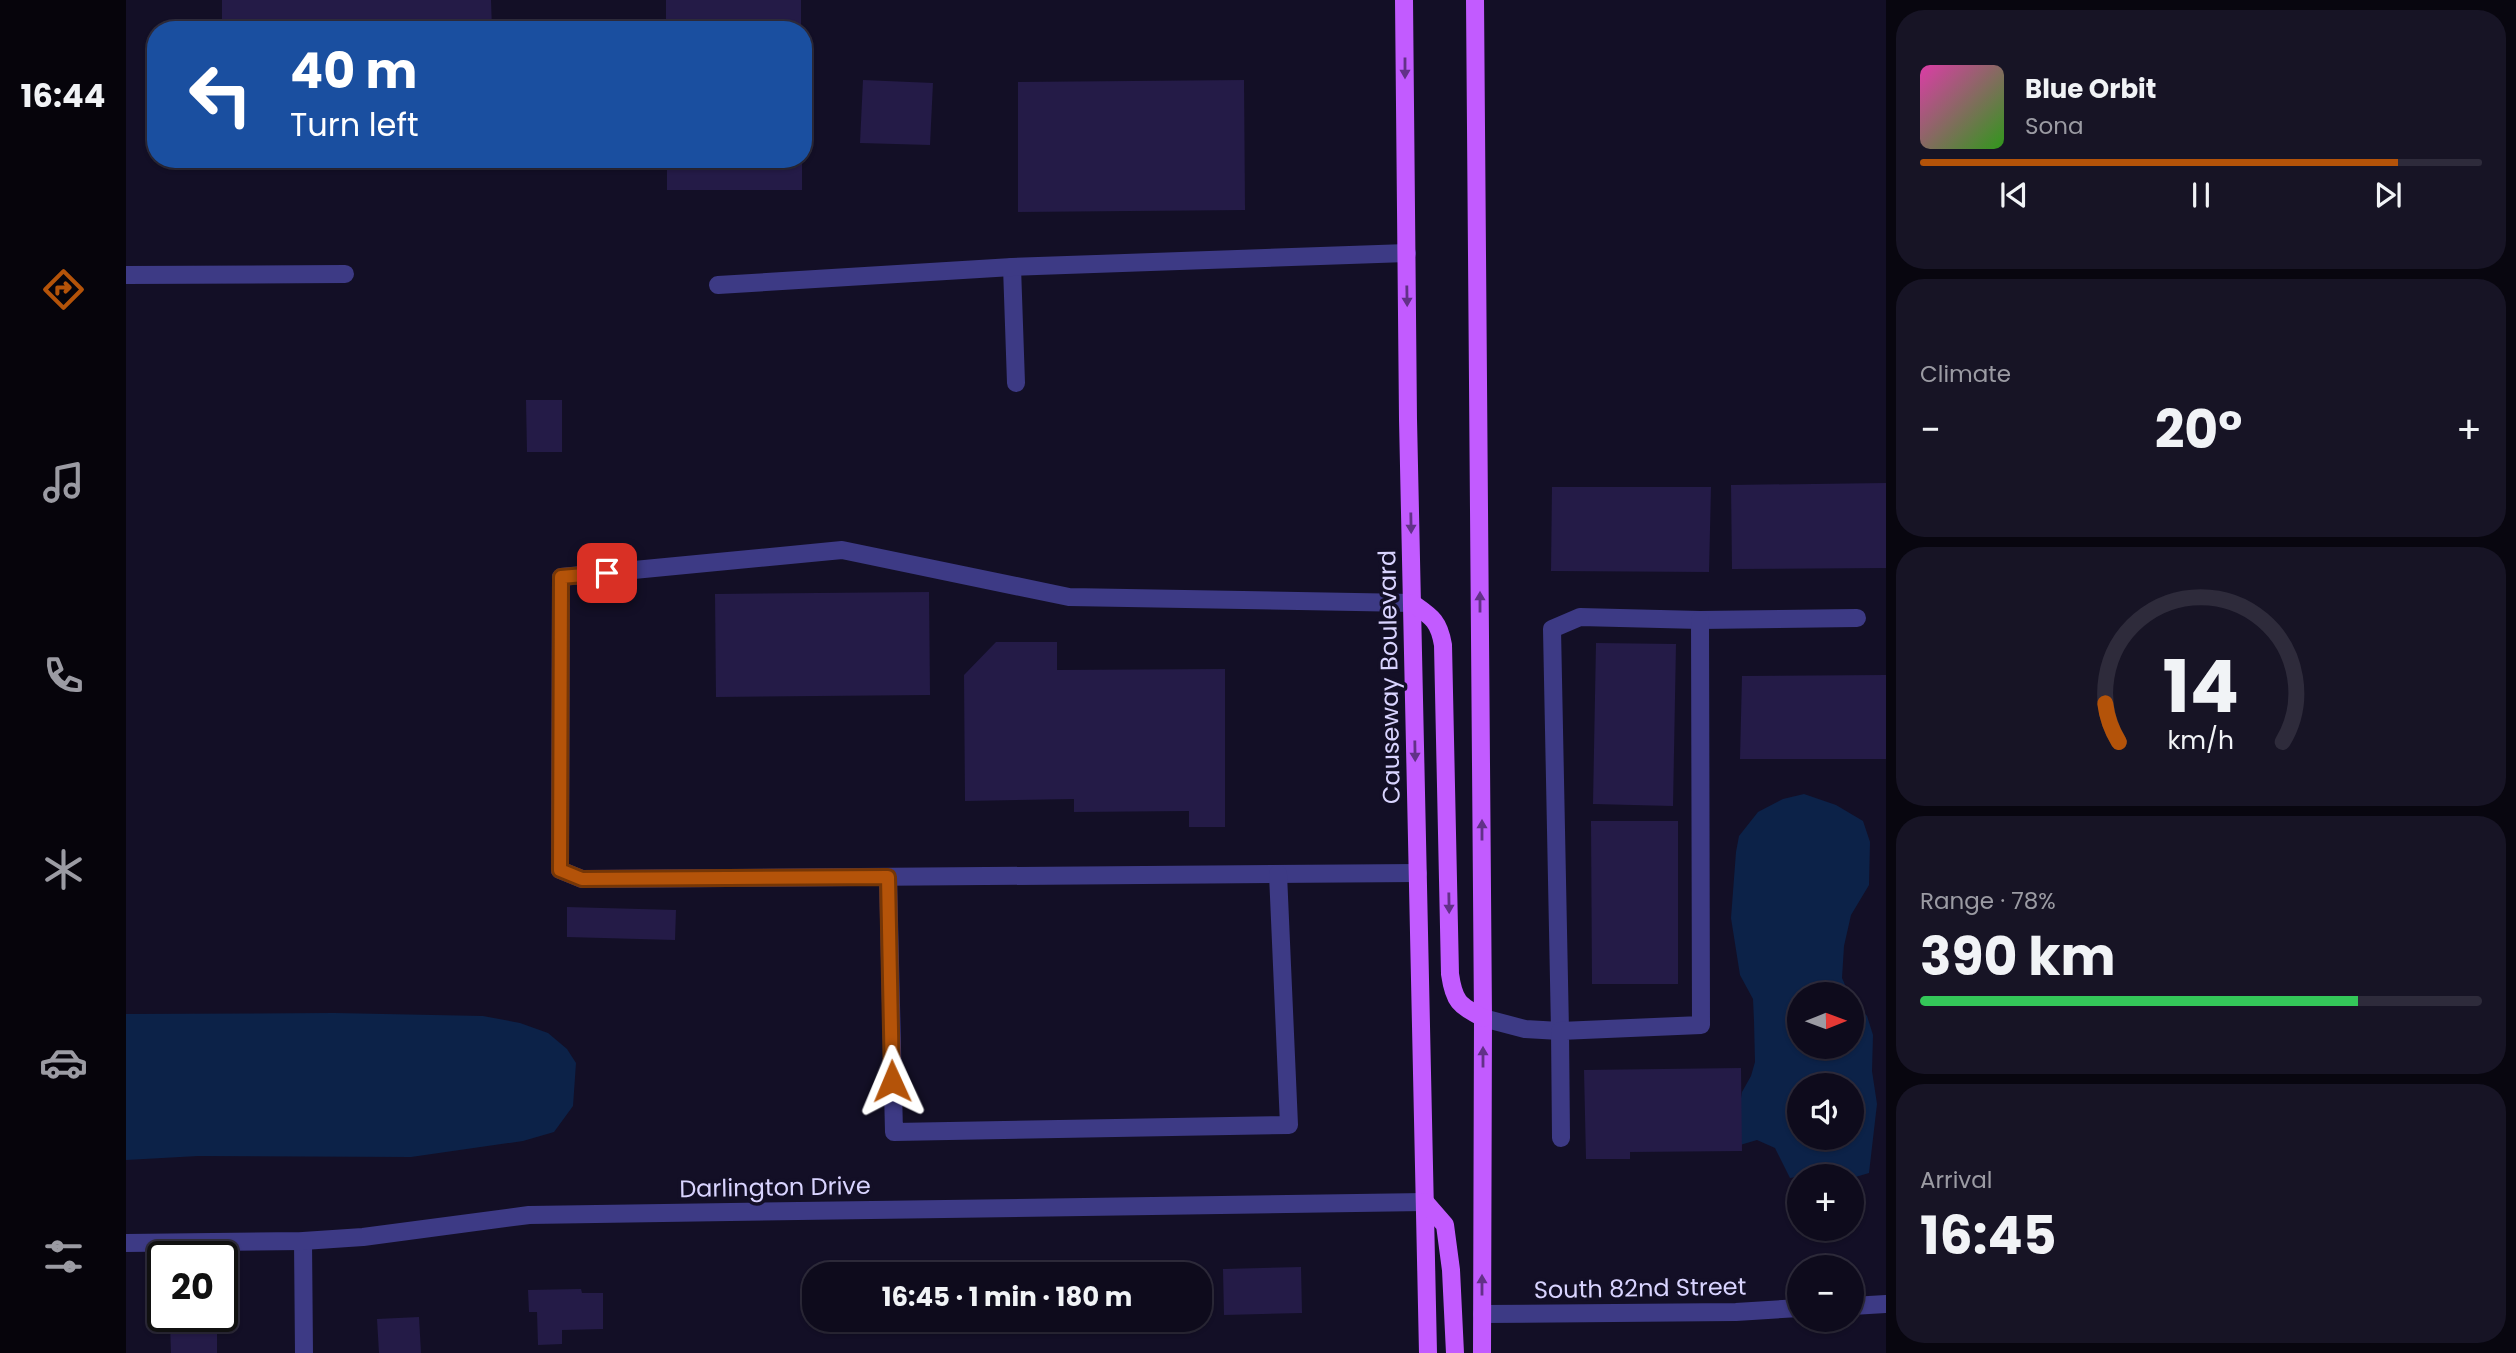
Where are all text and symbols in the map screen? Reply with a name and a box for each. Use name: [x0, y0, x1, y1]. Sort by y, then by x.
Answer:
text: 40 m: [290, 37, 417, 105]
icon: left: [175, 49, 266, 140]
one-way arrow: [1399, 57, 1411, 79]
text: Blue Orbit: [2025, 71, 2156, 107]
text: 16:44: [21, 73, 105, 118]
text: Turn left: [290, 102, 419, 147]
text: Sona: [2025, 110, 2084, 142]
icon: previous: [1995, 176, 2033, 214]
icon: pause: [2182, 176, 2220, 214]
icon: next: [2369, 176, 2407, 214]
icon: directions: [39, 265, 88, 314]
one-way arrow: [1401, 285, 1413, 307]
text: Climate: [1920, 358, 2011, 390]
text: 20°: [2155, 393, 2242, 466]
text: −: [1920, 403, 1941, 456]
text: +: [2456, 403, 2482, 456]
icon: music: [39, 458, 88, 507]
one-way arrow: [1405, 512, 1416, 534]
pin: [577, 543, 637, 603]
street label: Causeway Boulevard: [1370, 550, 1408, 804]
icon: arrive: [588, 554, 626, 592]
one-way arrow: [1474, 591, 1486, 613]
text: 14: [2163, 637, 2239, 738]
icon: phone: [39, 651, 88, 700]
text: km/h: [2168, 723, 2234, 758]
one-way arrow: [1410, 740, 1421, 762]
one-way arrow: [1476, 819, 1488, 841]
icon: climate: [39, 845, 88, 894]
text: Range · 78%: [1920, 885, 2056, 917]
one-way arrow: [1443, 892, 1454, 914]
text: 390 km: [1920, 920, 2116, 993]
north arrow: [1787, 982, 1864, 1059]
map controls: [1787, 982, 1864, 1332]
icon: car: [39, 1038, 88, 1087]
position arrow: [855, 1044, 929, 1118]
one-way arrow: [1477, 1046, 1489, 1068]
button: sound: [1787, 1073, 1864, 1150]
button: +: [1787, 1164, 1864, 1241]
text: Arrival: [1920, 1164, 1992, 1196]
street label: Darlington Drive: [679, 1169, 871, 1205]
text: 16:45: [1920, 1199, 2056, 1272]
icon: filters: [39, 1232, 88, 1281]
speed limit sign: 20: [147, 1241, 238, 1332]
button: −: [1787, 1255, 1864, 1332]
street label: South 82nd Street: [1533, 1270, 1747, 1306]
one-way arrow: [1476, 1274, 1488, 1296]
text: 16:45 · 1 min · 180 m: [882, 1279, 1132, 1315]

